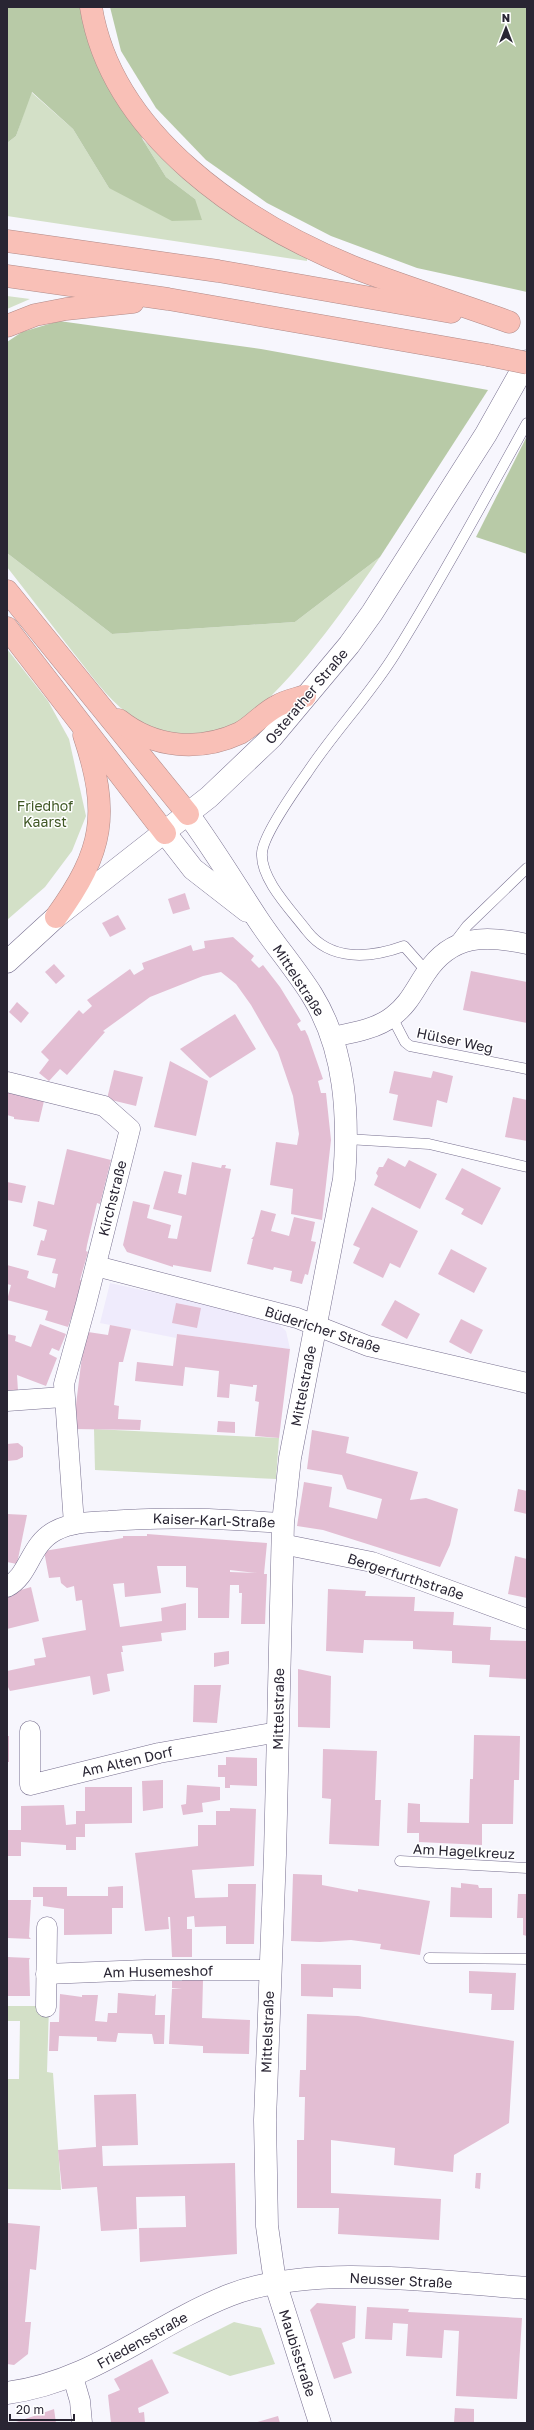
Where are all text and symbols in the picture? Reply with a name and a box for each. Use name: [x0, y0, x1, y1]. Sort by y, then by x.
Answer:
north arrow: [486, 8, 526, 48]
text: N: [502, 11, 510, 24]
street label: Osterather Straße: [261, 645, 351, 747]
park label: Friedhof Kaarst: [17, 797, 73, 830]
street label: Mittelstraße: [270, 941, 328, 1019]
street label: Hülser Weg: [415, 1024, 495, 1056]
street label: Kirchstraße: [94, 1158, 130, 1238]
street label: Büdericher Straße: [263, 1302, 383, 1356]
street label: Mittelstraße: [287, 1344, 319, 1428]
street label: Kaiser-Karl-Straße: [152, 1509, 276, 1531]
street label: Bergerfurthstraße: [346, 1549, 466, 1603]
street label: Mittelstraße: [269, 1668, 287, 1750]
street label: Am Alten Dorf: [80, 1742, 174, 1780]
street label: Am Hagelkreuz: [413, 1840, 515, 1862]
street label: Am Husemeshof: [103, 1962, 213, 1980]
street label: Mittelstraße: [257, 1991, 277, 2073]
street label: Neusser Straße: [349, 2269, 453, 2291]
street label: Maubisstraße: [276, 2307, 320, 2399]
street label: Friedensstraße: [94, 2308, 190, 2372]
scale bar: [10, 2396, 74, 2422]
text: 20 m: [16, 2402, 44, 2417]

